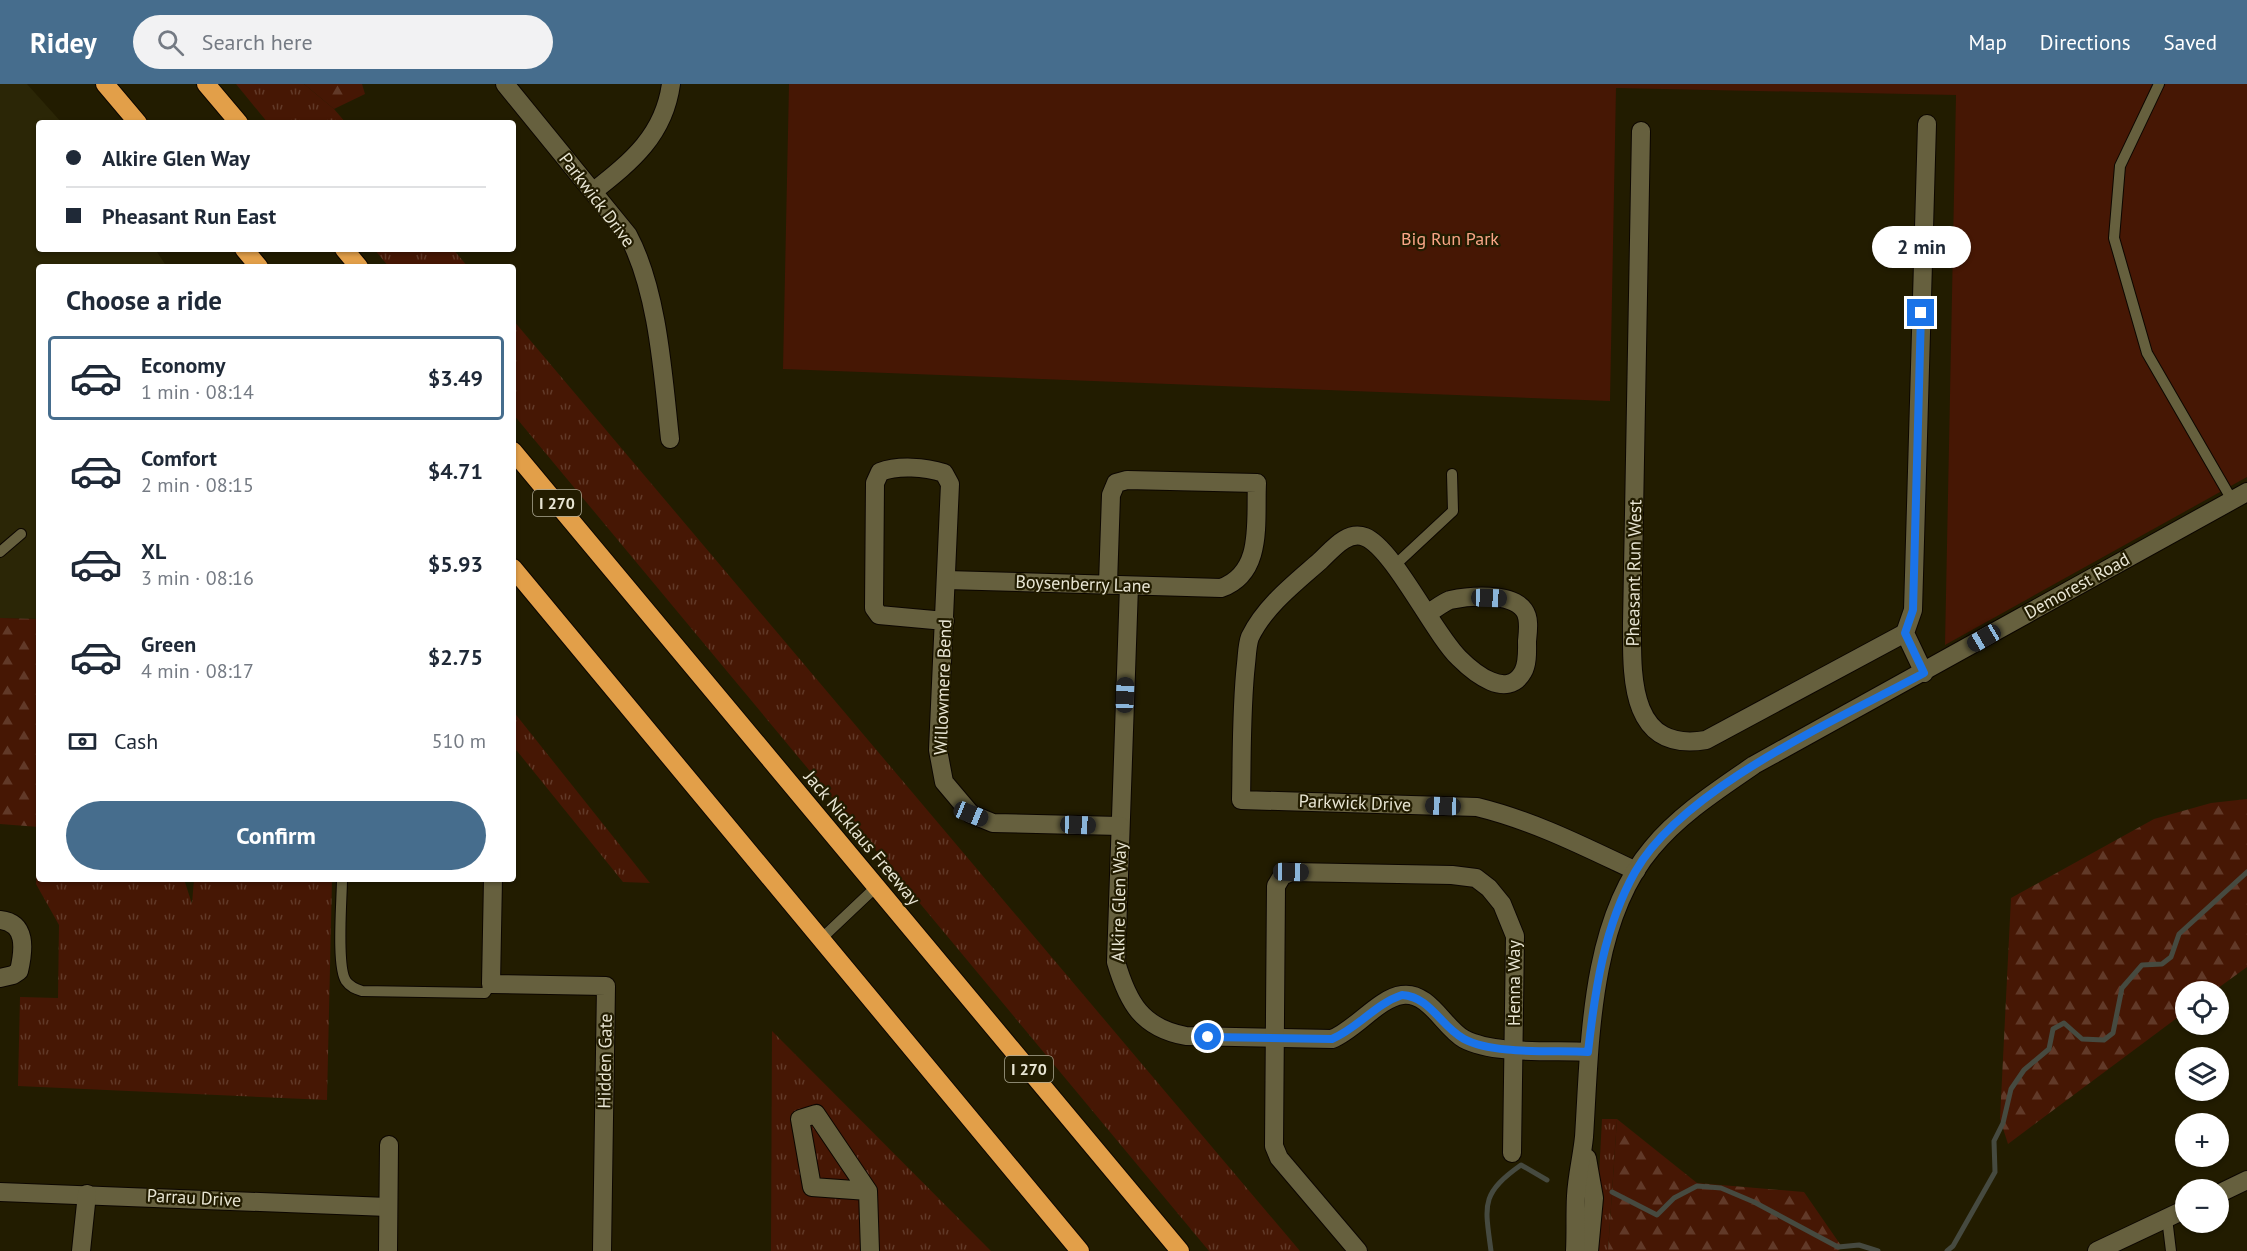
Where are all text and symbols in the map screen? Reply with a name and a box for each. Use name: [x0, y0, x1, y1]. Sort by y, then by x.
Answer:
search box: [133, 15, 553, 69]
text: Ridey: [30, 24, 97, 61]
icon: search: [154, 26, 187, 59]
text: Search here: [202, 28, 313, 56]
text: Map: [1968, 29, 2007, 56]
text: Directions: [2040, 29, 2131, 56]
text: Saved: [2164, 29, 2217, 56]
text: Alkire Glen Way: [102, 144, 250, 172]
street label: Parkwick Drive: [554, 148, 640, 252]
text: Pheasant Run East: [102, 202, 276, 230]
callout: 2 min: [1872, 226, 1970, 268]
park label: Big Run Park: [1401, 227, 1499, 250]
text: 2 min: [1897, 234, 1946, 260]
text: Choose a ride: [66, 283, 222, 317]
route end: [1907, 299, 1934, 326]
icon: car: [69, 351, 123, 405]
text: Economy: [141, 351, 225, 379]
text: $3.49: [428, 364, 483, 392]
text: 1 min · 08:14: [141, 379, 254, 405]
icon: car: [69, 444, 123, 498]
text: Comfort: [141, 444, 217, 472]
text: $4.71: [428, 457, 483, 485]
text: 2 min · 08:15: [141, 472, 254, 498]
road number: I 270: [533, 490, 581, 516]
street label: Pheasant Run West: [1621, 499, 1646, 647]
icon: car: [69, 537, 123, 591]
text: XL: [141, 537, 166, 565]
street label: Demorest Road: [2020, 547, 2134, 624]
text: $5.93: [428, 550, 483, 578]
text: 3 min · 08:16: [141, 565, 254, 591]
street label: Boysenberry Lane: [1015, 570, 1151, 597]
car: [1471, 588, 1507, 608]
street label: Willowmere Bend: [929, 619, 956, 755]
car: [1964, 621, 2004, 655]
icon: car: [69, 630, 123, 684]
text: Green: [141, 630, 196, 658]
text: $2.75: [428, 643, 483, 671]
text: 4 min · 08:17: [141, 658, 254, 684]
car: [1115, 677, 1135, 713]
icon: cash: [66, 725, 99, 758]
text: Cash: [114, 727, 158, 755]
text: 510 m: [432, 728, 486, 754]
street label: Jack Nicklaus Freeway: [799, 765, 926, 910]
street label: Parkwick Drive: [1298, 789, 1412, 816]
car: [1425, 796, 1461, 816]
car: [951, 799, 991, 829]
button: Confirm: [66, 801, 486, 870]
car: [1060, 815, 1096, 835]
street label: Alkire Glen Way: [1106, 841, 1131, 962]
car: [1273, 863, 1309, 881]
street label: Henna Way: [1502, 939, 1525, 1026]
map controls: [2175, 981, 2229, 1233]
button: locate: [2175, 981, 2229, 1035]
street label: Hidden Gate: [592, 1013, 617, 1109]
route start: [1194, 1023, 1221, 1050]
button: layers: [2175, 1047, 2229, 1101]
road number: I 270: [1005, 1056, 1053, 1082]
button: +: [2175, 1113, 2229, 1167]
button: −: [2175, 1179, 2229, 1233]
street label: Parrau Drive: [146, 1184, 242, 1211]

